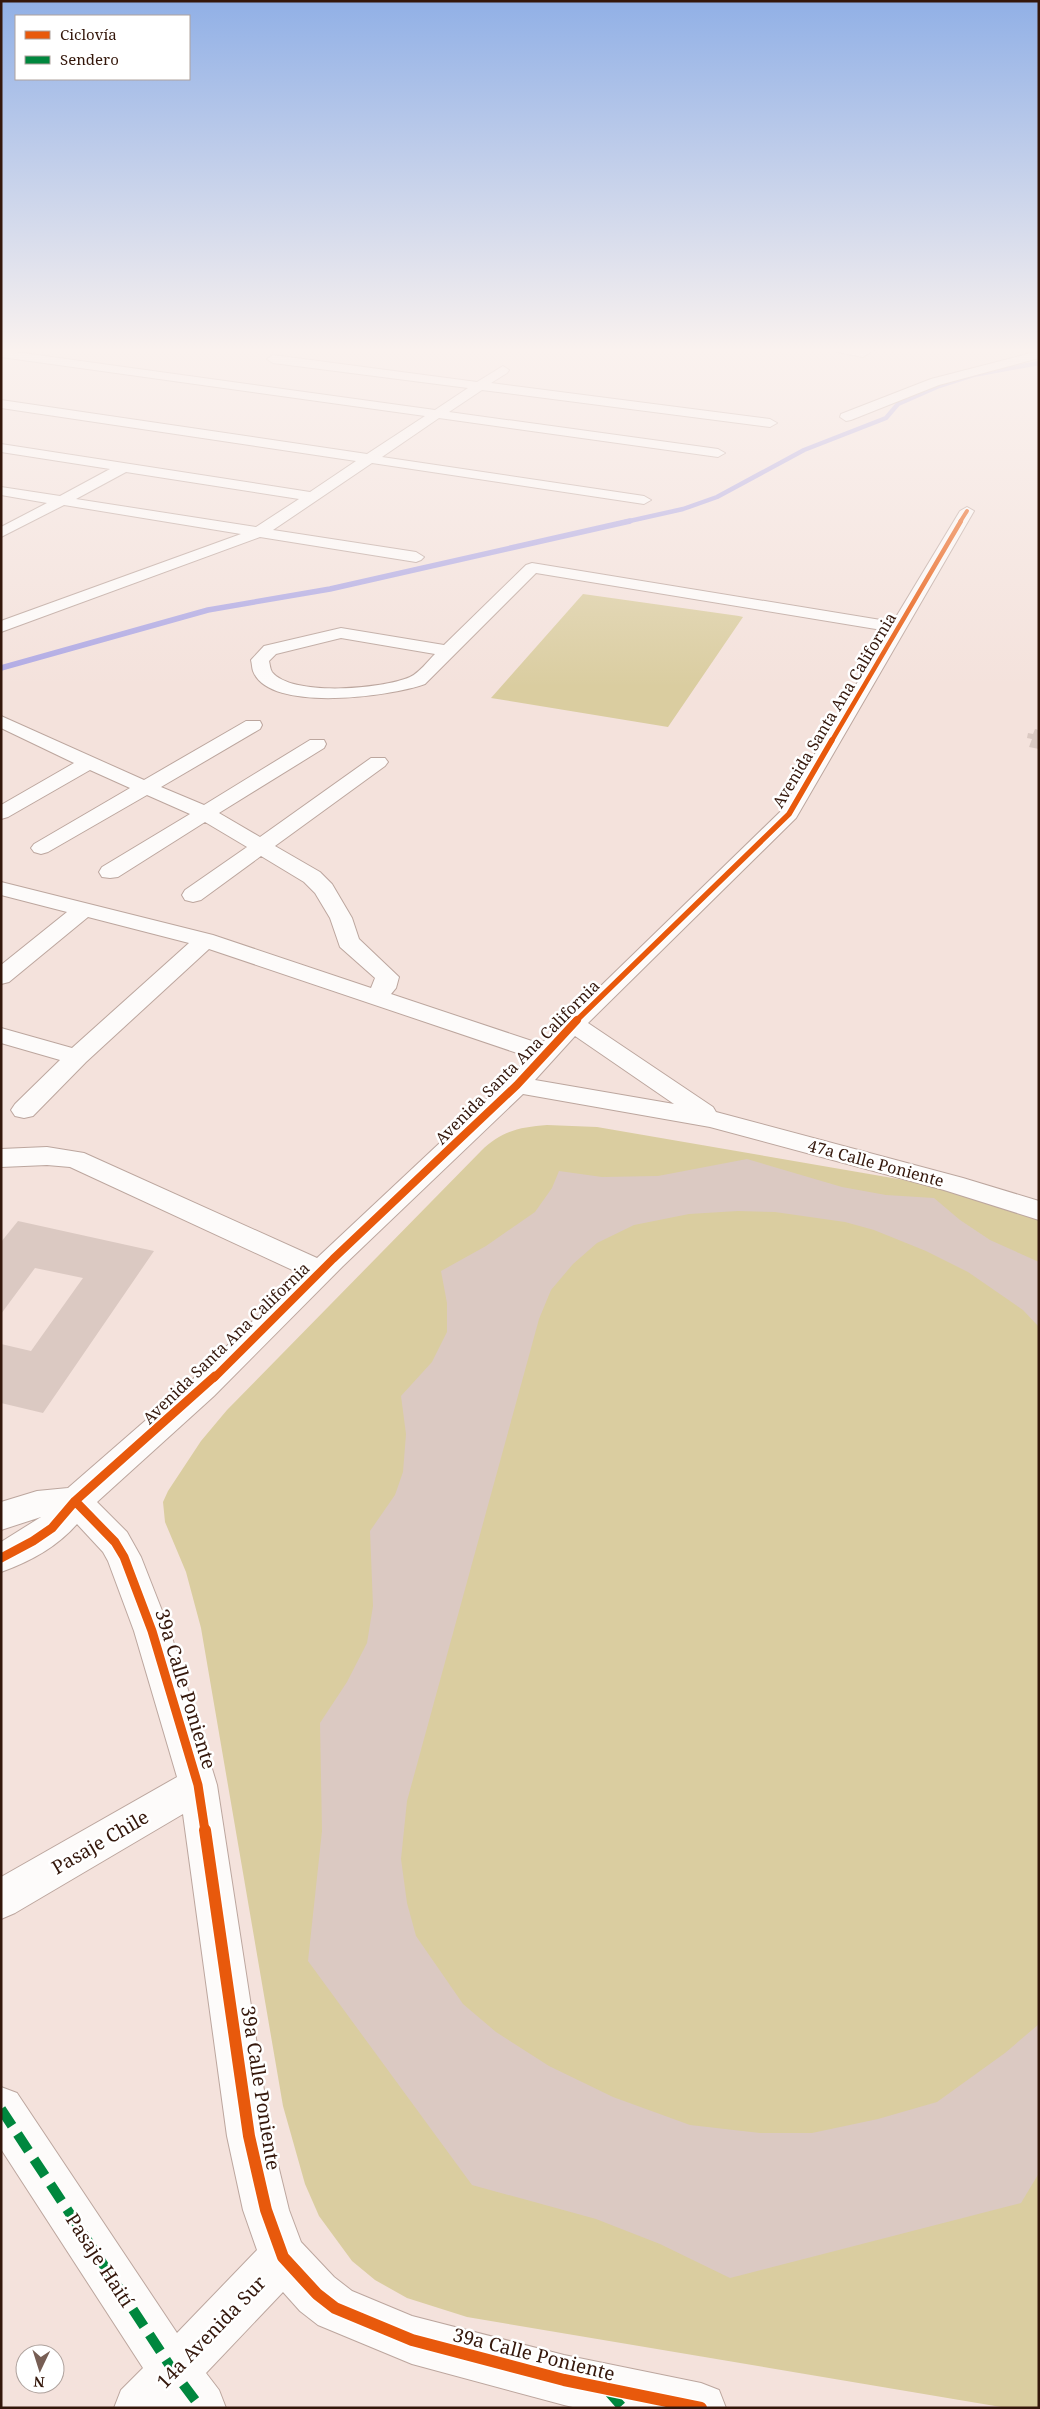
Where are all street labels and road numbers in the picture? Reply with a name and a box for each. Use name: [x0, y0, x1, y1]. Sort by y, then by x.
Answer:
street label: Avenida Santa Ana California: [767, 608, 901, 812]
street label: Avenida Santa Ana California: [430, 975, 604, 1149]
street label: 47a Calle Poniente: [806, 1134, 946, 1192]
street label: Avenida Santa Ana California: [138, 1257, 314, 1429]
street label: 39a Calle Poniente: [149, 1606, 223, 1772]
street label: Pasaje Chile: [47, 1804, 153, 1880]
street label: 39a Calle Poniente: [235, 2004, 287, 2172]
street label: Pasaje Haití: [60, 2208, 140, 2312]
street label: 14a Avenida Sur: [150, 2270, 272, 2394]
street label: 39a Calle Poniente: [450, 2321, 618, 2387]

